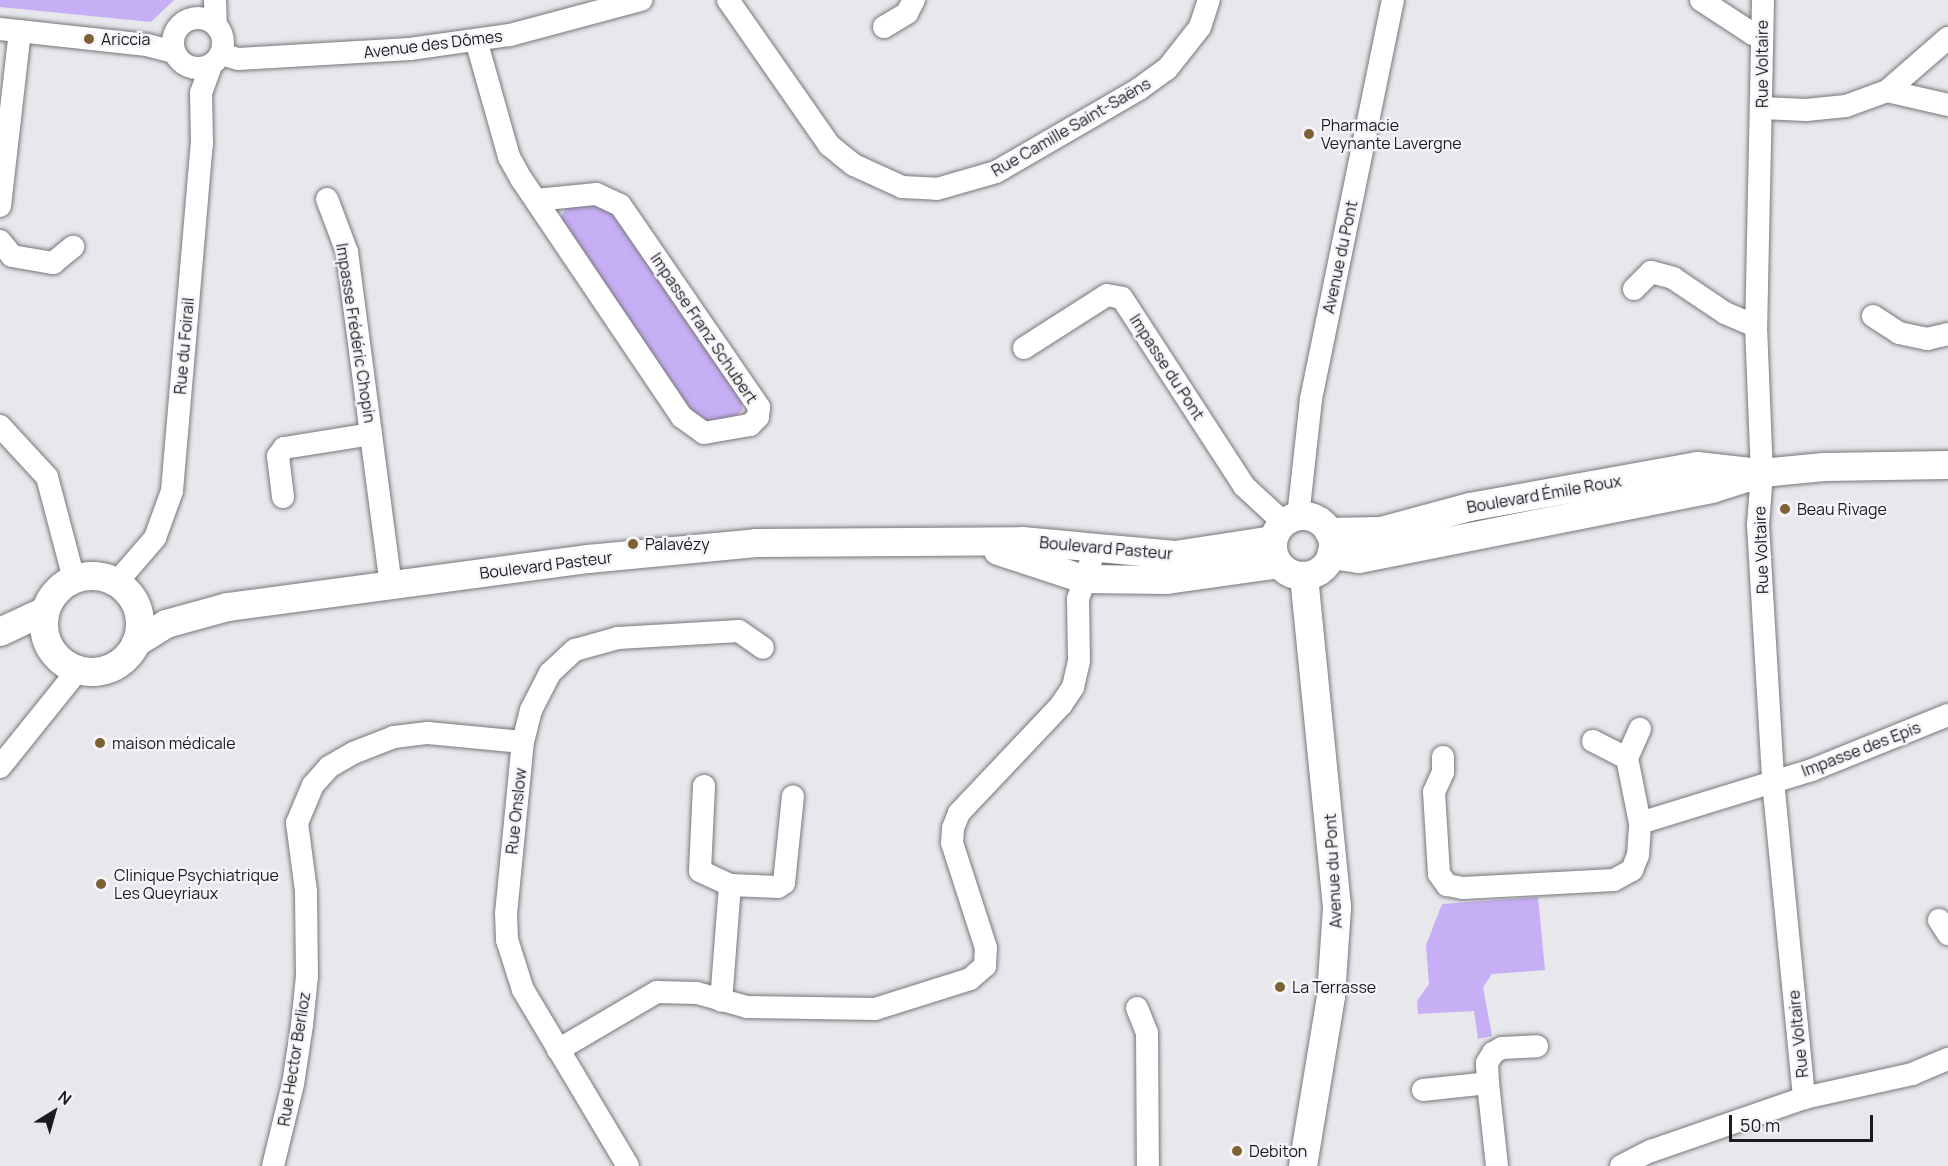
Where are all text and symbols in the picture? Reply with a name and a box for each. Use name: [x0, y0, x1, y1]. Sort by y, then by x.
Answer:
street label: Rue Voltaire: [1752, 20, 1772, 108]
street label: Avenue des Dômes: [362, 26, 504, 62]
place label: Ariccia: [101, 29, 150, 49]
marker: Ariccia: [82, 32, 96, 46]
street label: Rue Camille Saint-Saëns: [988, 74, 1154, 180]
place label: Pharmacie Veynante Lavergne: [1321, 115, 1461, 153]
marker: Pharmacie Veynante Lavergne: [1302, 127, 1316, 141]
street label: Avenue du Pont: [1319, 199, 1361, 315]
street label: Impasse Frédéric Chopin: [332, 242, 380, 424]
street label: Impasse Franz Schubert: [646, 249, 762, 407]
street label: Rue du Foirail: [170, 297, 198, 395]
street label: Impasse du Pont: [1126, 311, 1208, 423]
street label: Boulevard Émile Roux: [1465, 471, 1623, 517]
place label: Beau Rivage: [1797, 499, 1887, 519]
marker: Beau Rivage: [1778, 502, 1792, 516]
street label: Rue Voltaire: [1750, 506, 1772, 594]
street label: Boulevard Pasteur: [1039, 533, 1173, 563]
place label: Palavézy: [645, 534, 710, 554]
marker: Palavézy: [626, 537, 640, 551]
street label: Boulevard Pasteur: [478, 547, 614, 583]
street label: Impasse des Epis: [1799, 717, 1923, 781]
place label: maison médicale: [112, 733, 236, 753]
marker: maison médicale: [93, 736, 107, 750]
street label: Rue Onslow: [502, 767, 530, 855]
street label: Avenue du Pont: [1320, 813, 1346, 929]
place label: Clinique Psychiatrique Les Queyriaux: [114, 865, 279, 903]
marker: Clinique Psychiatrique Les Queyriaux: [92, 875, 110, 893]
place label: La Terrasse: [1292, 977, 1376, 997]
marker: La Terrasse: [1273, 980, 1287, 994]
street label: Rue Voltaire: [1784, 989, 1812, 1079]
street label: Rue Hector Berlioz: [274, 990, 314, 1128]
north arrow: [24, 1082, 84, 1142]
text: N: [54, 1085, 76, 1110]
scale bar: [1732, 1103, 1876, 1141]
text: 50 m: [1740, 1113, 1780, 1137]
place label: Debiton: [1249, 1141, 1307, 1161]
marker: Debiton: [1230, 1144, 1244, 1158]

